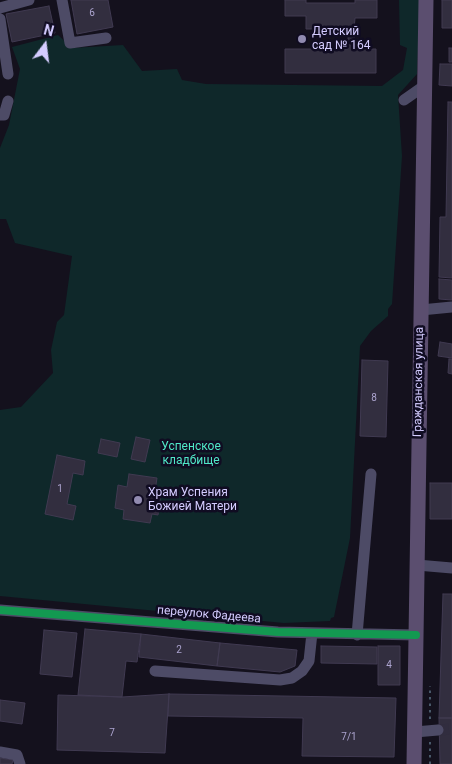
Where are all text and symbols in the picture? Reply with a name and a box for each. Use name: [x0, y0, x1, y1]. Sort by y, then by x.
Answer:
house number: 6: [89, 7, 95, 19]
north arrow: [20, 20, 70, 70]
text: N: [42, 22, 56, 40]
place label: Детский сад № 164: [312, 25, 371, 53]
marker: Детский сад № 164: [296, 33, 308, 45]
street label: Гражданская улица: [411, 327, 427, 437]
house number: 8: [371, 392, 377, 404]
park label: Успенское кладбище: [161, 440, 221, 468]
house number: 1: [57, 483, 63, 495]
place label: Храм Успения Божией Матери: [148, 486, 237, 514]
marker: Храм Успения Божией Матери: [132, 494, 144, 506]
street label: переулок Фадеева: [156, 603, 262, 627]
house number: 2: [176, 644, 182, 656]
house number: 4: [386, 659, 392, 671]
house number: 7: [109, 727, 115, 739]
house number: 7/1: [341, 731, 357, 743]

